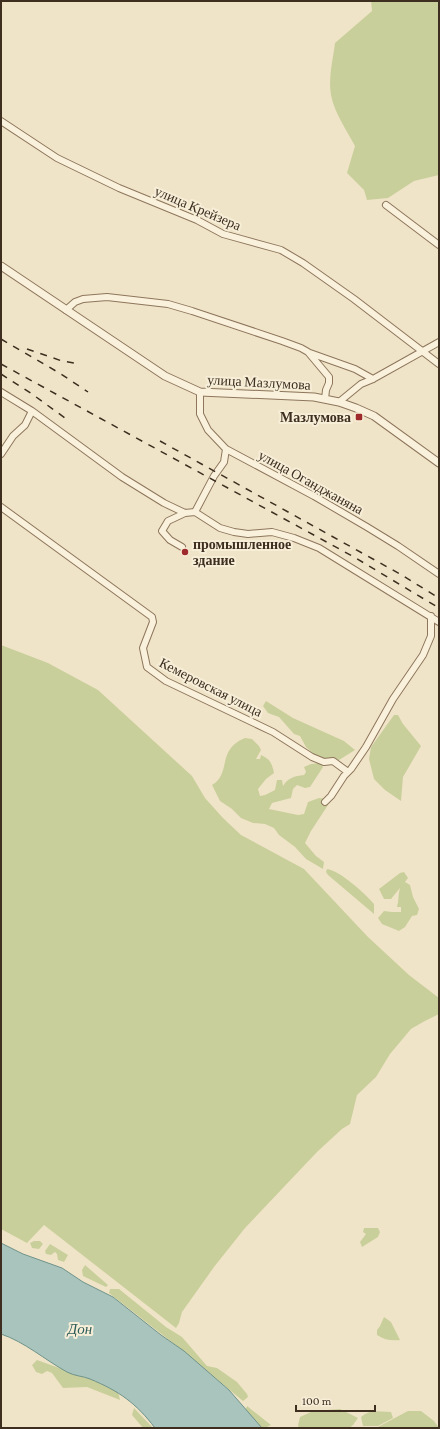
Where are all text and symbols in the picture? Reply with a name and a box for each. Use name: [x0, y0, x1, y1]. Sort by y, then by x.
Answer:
street label: улица Крейзера: [152, 183, 244, 234]
street label: улица Мазлумова: [207, 371, 312, 393]
place label: Мазлумова: [280, 409, 351, 425]
marker: Мазлумова: [354, 412, 364, 422]
street label: улица Оганджаняна: [256, 447, 367, 518]
place label: промышленное здание: [193, 536, 291, 568]
marker: промышленное здание: [180, 547, 190, 557]
street label: Кемеровская улица: [157, 654, 266, 720]
water label: Дон: [66, 1321, 92, 1337]
scale bar: [296, 1387, 375, 1413]
text: 100 m: [302, 1394, 332, 1408]

